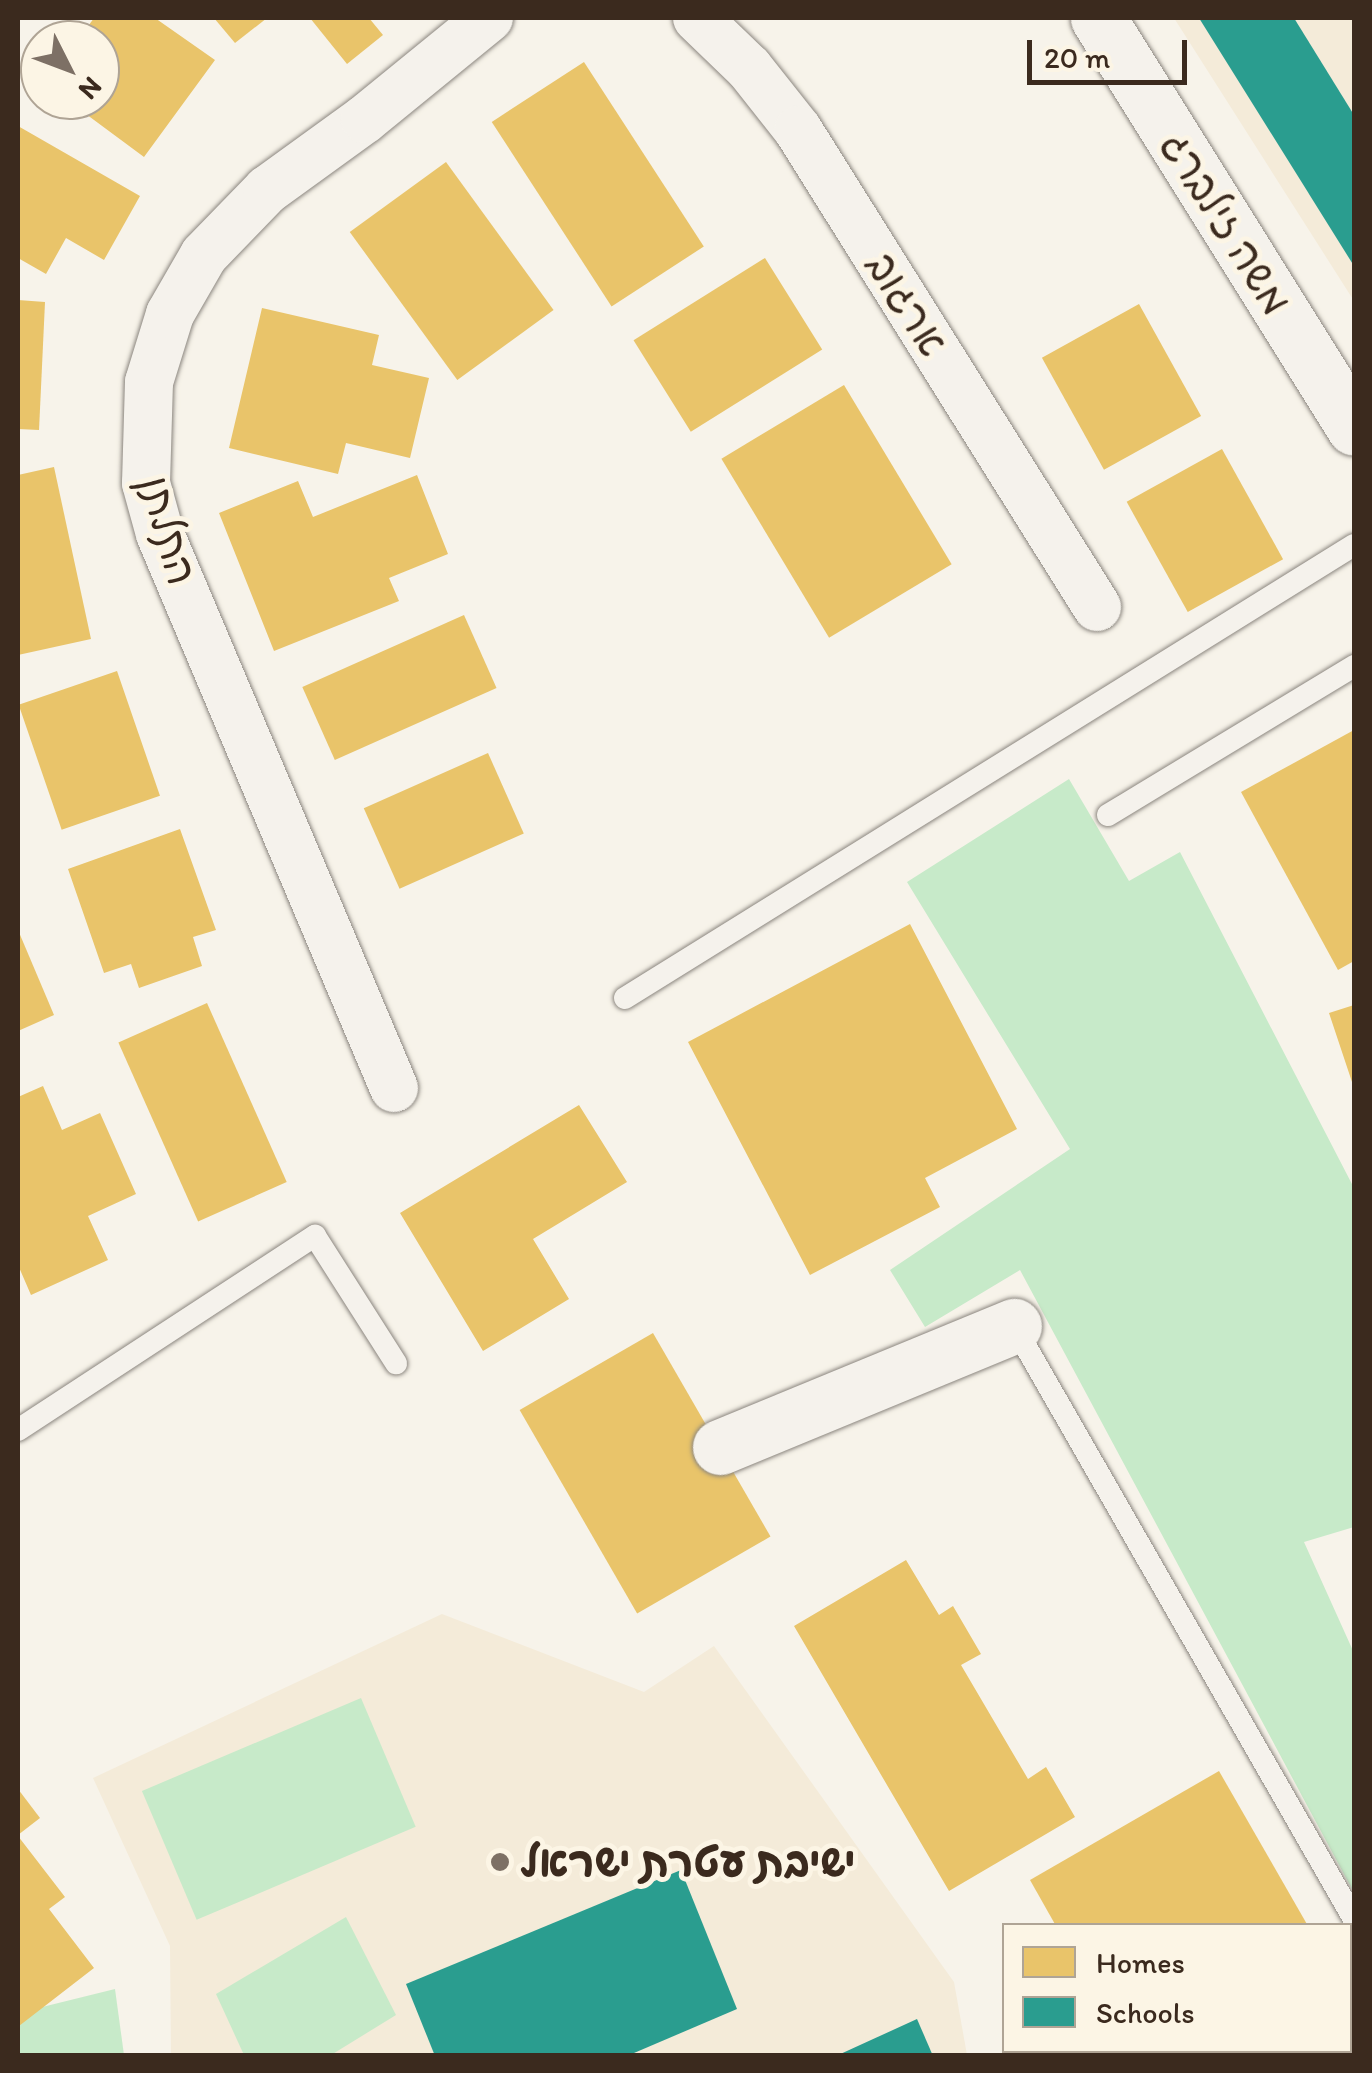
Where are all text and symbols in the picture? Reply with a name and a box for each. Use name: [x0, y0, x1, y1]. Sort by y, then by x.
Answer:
north arrow: [20, 20, 120, 120]
scale bar: [1032, 20, 1192, 82]
text: 20 m: [1044, 39, 1110, 76]
text: N: [72, 70, 110, 107]
street label: משה זילברג: [1150, 122, 1302, 324]
street label: ארגוב: [856, 243, 958, 365]
street label: התלתן: [128, 469, 208, 591]
place label: ישיבת עטרת ישראל: [520, 1837, 856, 1887]
marker: ישיבת עטרת ישראל: [489, 1851, 511, 1873]
legend: [1002, 1923, 1352, 2053]
text: Homes: [1096, 1944, 1185, 1981]
text: Schools: [1096, 1994, 1195, 2031]

